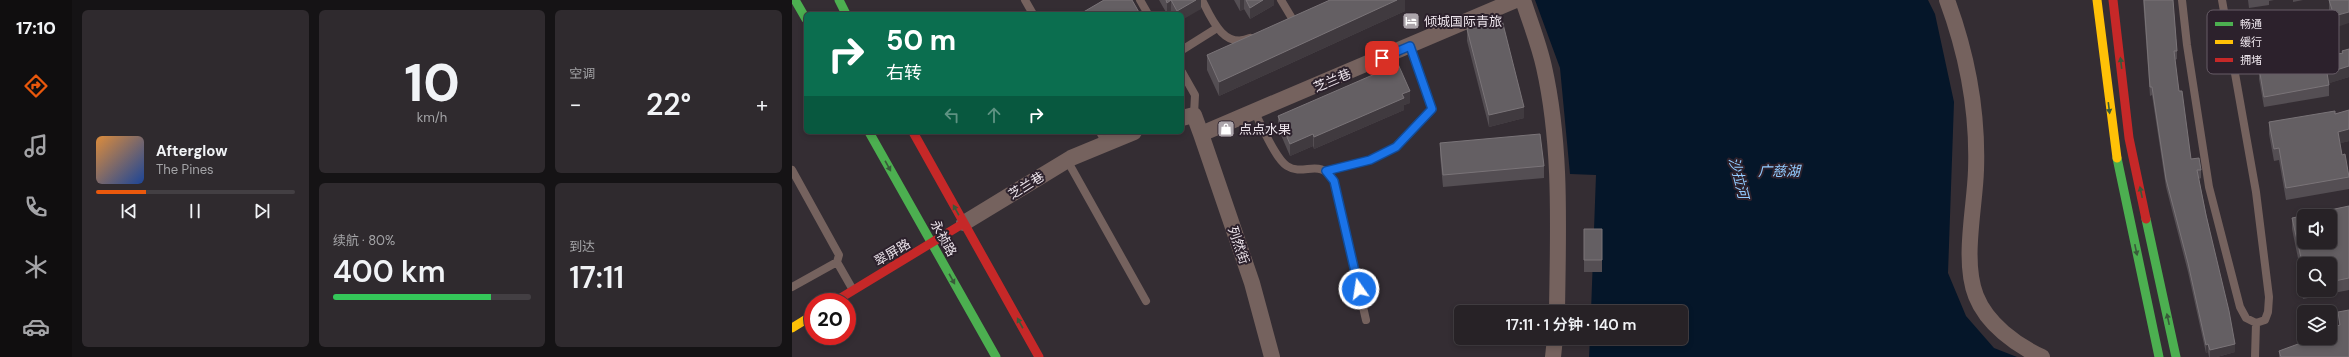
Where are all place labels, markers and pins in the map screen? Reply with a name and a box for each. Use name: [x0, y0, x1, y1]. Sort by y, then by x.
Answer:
hotel icon: 倾城国际青旅: [1401, 11, 1421, 31]
place label: 倾城国际青旅: [1424, 13, 1502, 30]
pin: [1365, 41, 1399, 75]
shop icon: 点点水果: [1216, 119, 1236, 139]
place label: 点点水果: [1239, 121, 1291, 138]

